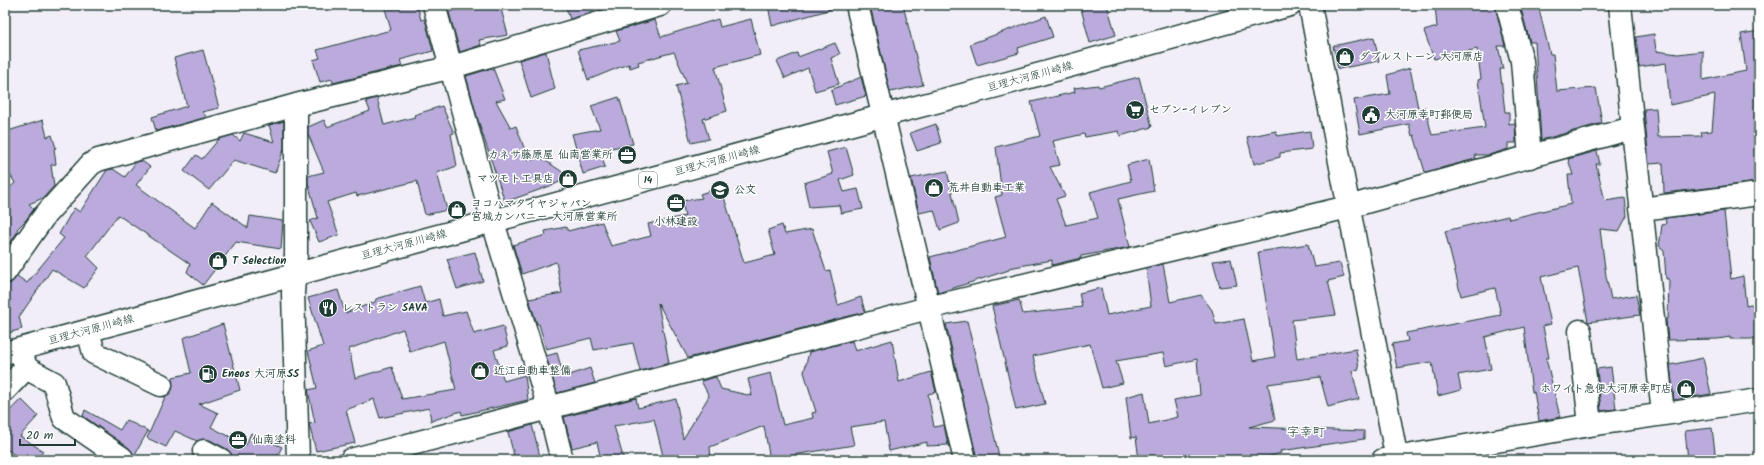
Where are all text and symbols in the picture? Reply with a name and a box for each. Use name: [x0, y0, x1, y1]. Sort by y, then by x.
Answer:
shop icon: ダブルストーン 大河原店: [1334, 46, 1356, 68]
place label: ダブルストーン 大河原店: [1359, 48, 1484, 66]
street label: 亘理大河原川崎線: [985, 57, 1075, 97]
supermarket icon: セブン-イレブン: [1124, 99, 1146, 121]
place label: セブン-イレブン: [1149, 101, 1232, 119]
public building icon: 大河原幸町郵便局: [1360, 104, 1382, 126]
place label: 大河原幸町郵便局: [1385, 106, 1473, 124]
street label: 亘理大河原川崎線: [672, 141, 762, 181]
office icon: カネサ藤原屋 仙南営業所: [616, 144, 638, 166]
place label: カネサ藤原屋 仙南営業所: [488, 146, 613, 164]
shop icon: マツモト工具店: [557, 168, 579, 190]
place label: マツモト工具店: [477, 170, 554, 188]
road number: 14: [639, 172, 657, 188]
shop icon: 荒井自動車工業: [923, 177, 945, 199]
school or university icon: 公文: [709, 179, 731, 201]
place label: 荒井自動車工業: [948, 179, 1025, 197]
place label: 公文: [734, 181, 756, 199]
office icon: 小林建設: [665, 192, 687, 214]
place label: ヨコハマタイヤジャパン 宮城カンパニー 大河原営業所: [471, 195, 618, 226]
shop icon: ヨコハマタイヤジャパン 宮城カンパニー 大河原営業所: [446, 199, 468, 221]
place label: 小林建設: [654, 213, 698, 231]
street label: 亘理大河原川崎線: [359, 225, 449, 265]
shop icon: T Selection: [207, 250, 229, 272]
place label: T Selection: [232, 252, 286, 270]
restaurant icon: レストラン SAVA: [317, 297, 339, 319]
place label: レストラン SAVA: [342, 299, 428, 317]
street label: 亘理大河原川崎線: [46, 310, 136, 350]
shop icon: 近江自動車整備: [469, 360, 491, 382]
place label: 近江自動車整備: [494, 362, 571, 380]
fuel station icon: Eneos 大河原SS: [197, 363, 219, 385]
place label: Eneos 大河原SS: [222, 365, 300, 383]
shop icon: ホワイト急便大河原幸町店: [1675, 378, 1697, 400]
place label: ホワイト急便大河原幸町店: [1540, 380, 1672, 398]
scale bar: [20, 421, 75, 447]
district label: 字幸町: [1286, 422, 1326, 443]
text: 20 m: [26, 426, 54, 445]
office icon: 仙南塗料: [227, 429, 249, 451]
place label: 仙南塗料: [252, 431, 296, 449]

